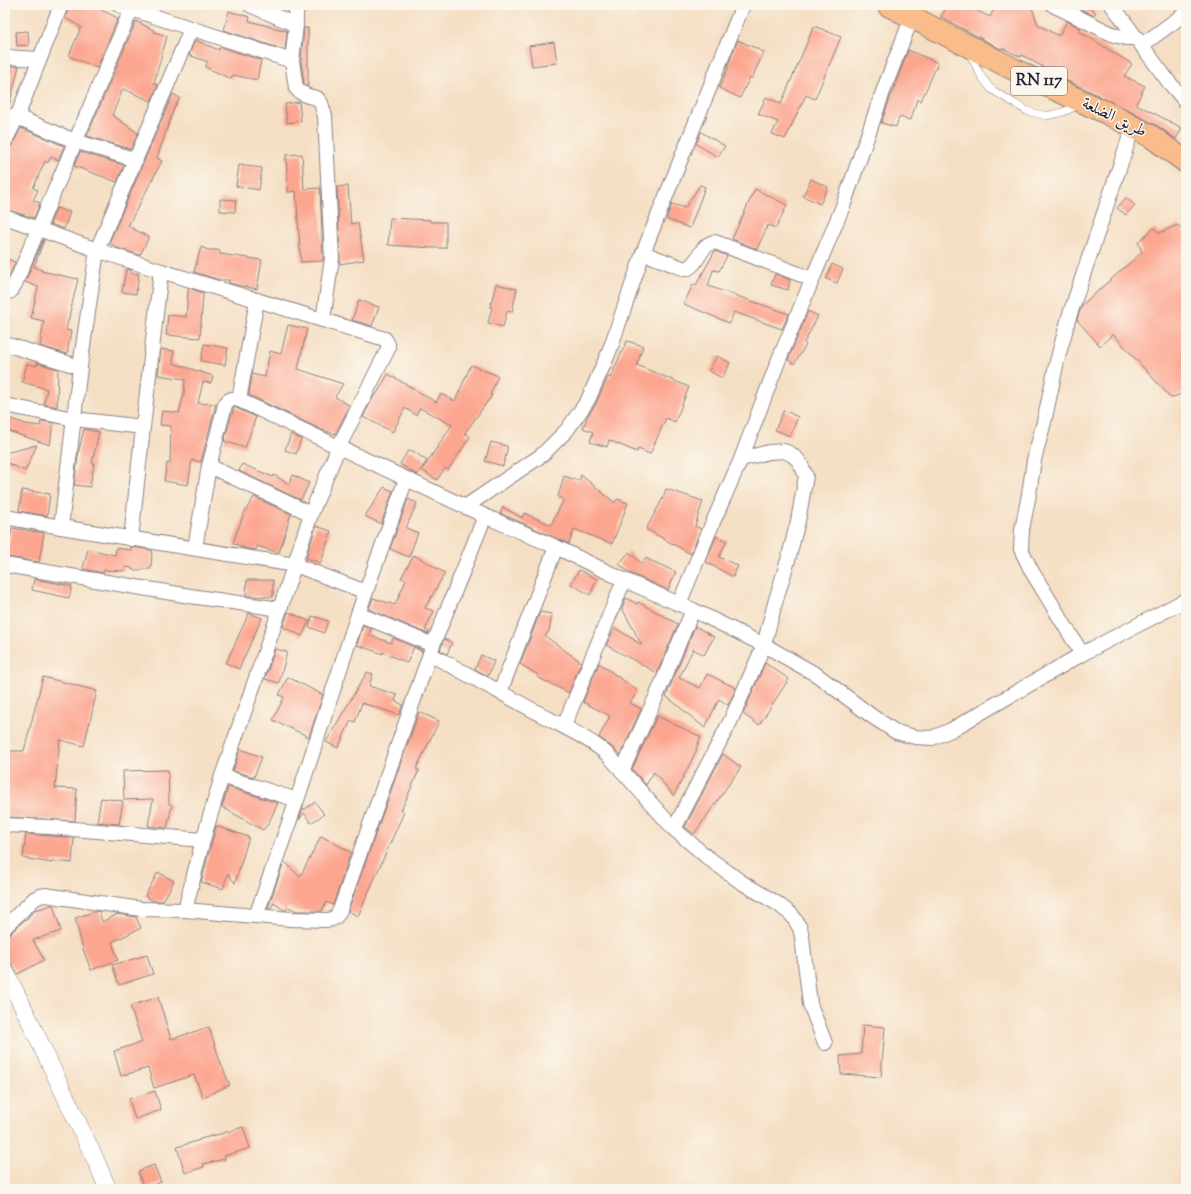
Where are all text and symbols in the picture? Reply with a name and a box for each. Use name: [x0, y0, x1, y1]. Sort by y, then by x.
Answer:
road number: RN 117: [1011, 67, 1067, 95]
street label: طريق الضلعة: [1077, 92, 1151, 144]

